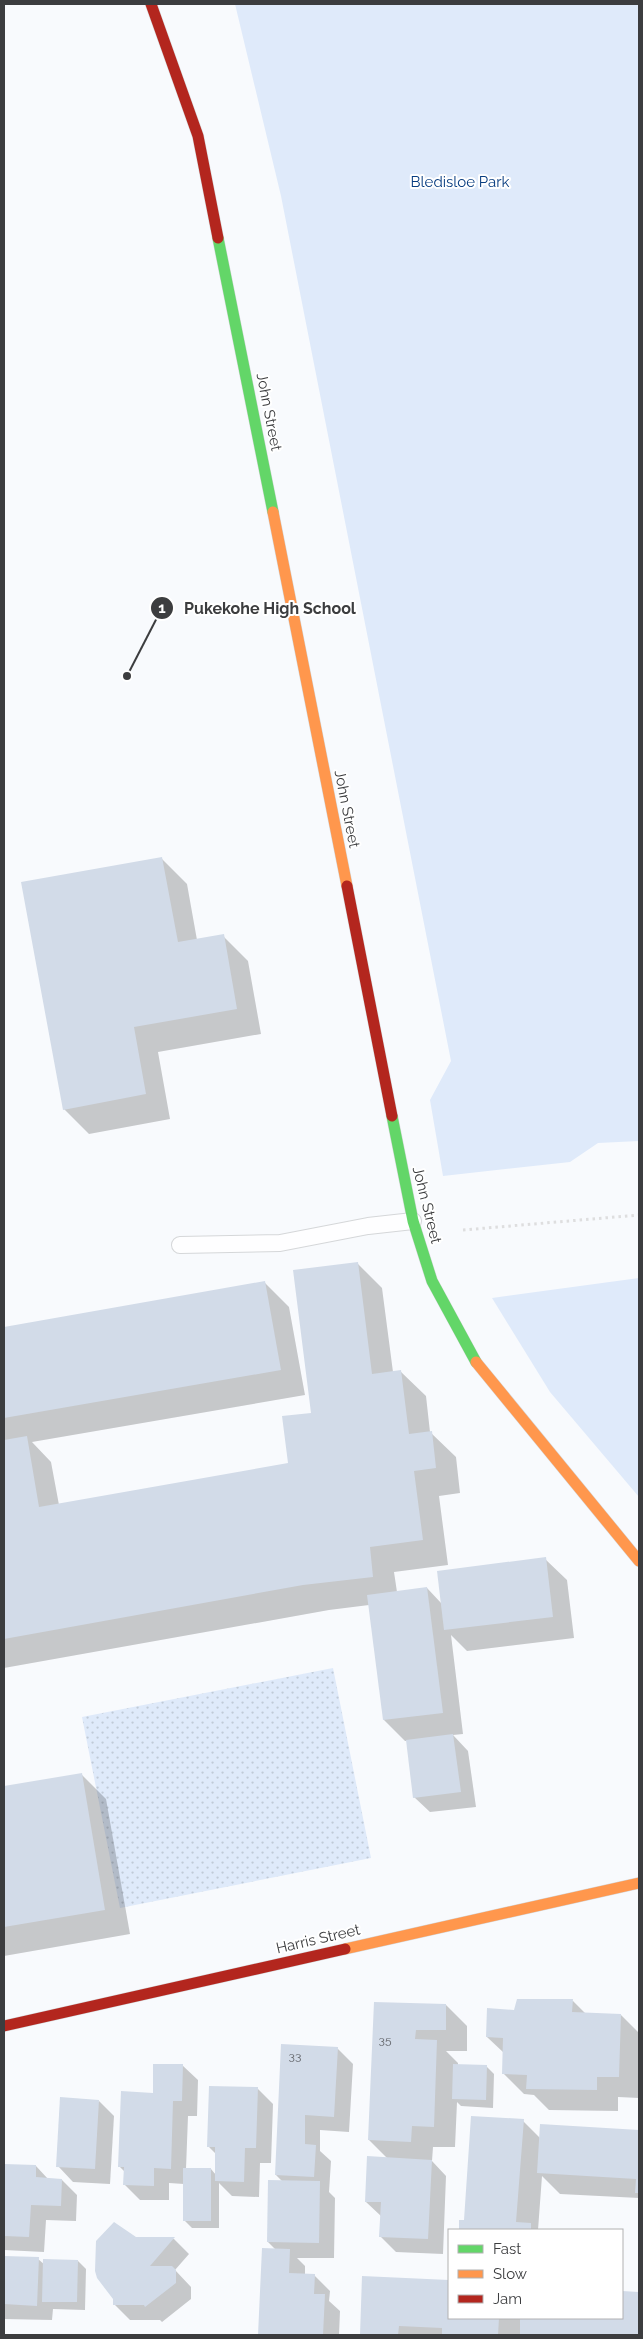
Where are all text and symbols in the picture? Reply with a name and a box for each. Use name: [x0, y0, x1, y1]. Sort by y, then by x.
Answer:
park label: Bledisloe Park: [411, 173, 510, 191]
street label: John Street: [253, 372, 285, 452]
callout: Pukekohe High School: [150, 593, 366, 624]
text: 1: [158, 599, 166, 617]
text: Pukekohe High School: [184, 599, 357, 618]
street label: John Street: [331, 769, 363, 849]
street label: John Street: [409, 1165, 445, 1245]
street label: Harris Street: [274, 1921, 362, 1957]
house number: 35: [379, 2033, 392, 2047]
house number: 33: [289, 2049, 301, 2063]
legend: [448, 2229, 623, 2319]
text: Fast: [493, 2240, 521, 2258]
text: Slow: [493, 2265, 527, 2283]
text: Jam: [493, 2290, 522, 2308]

